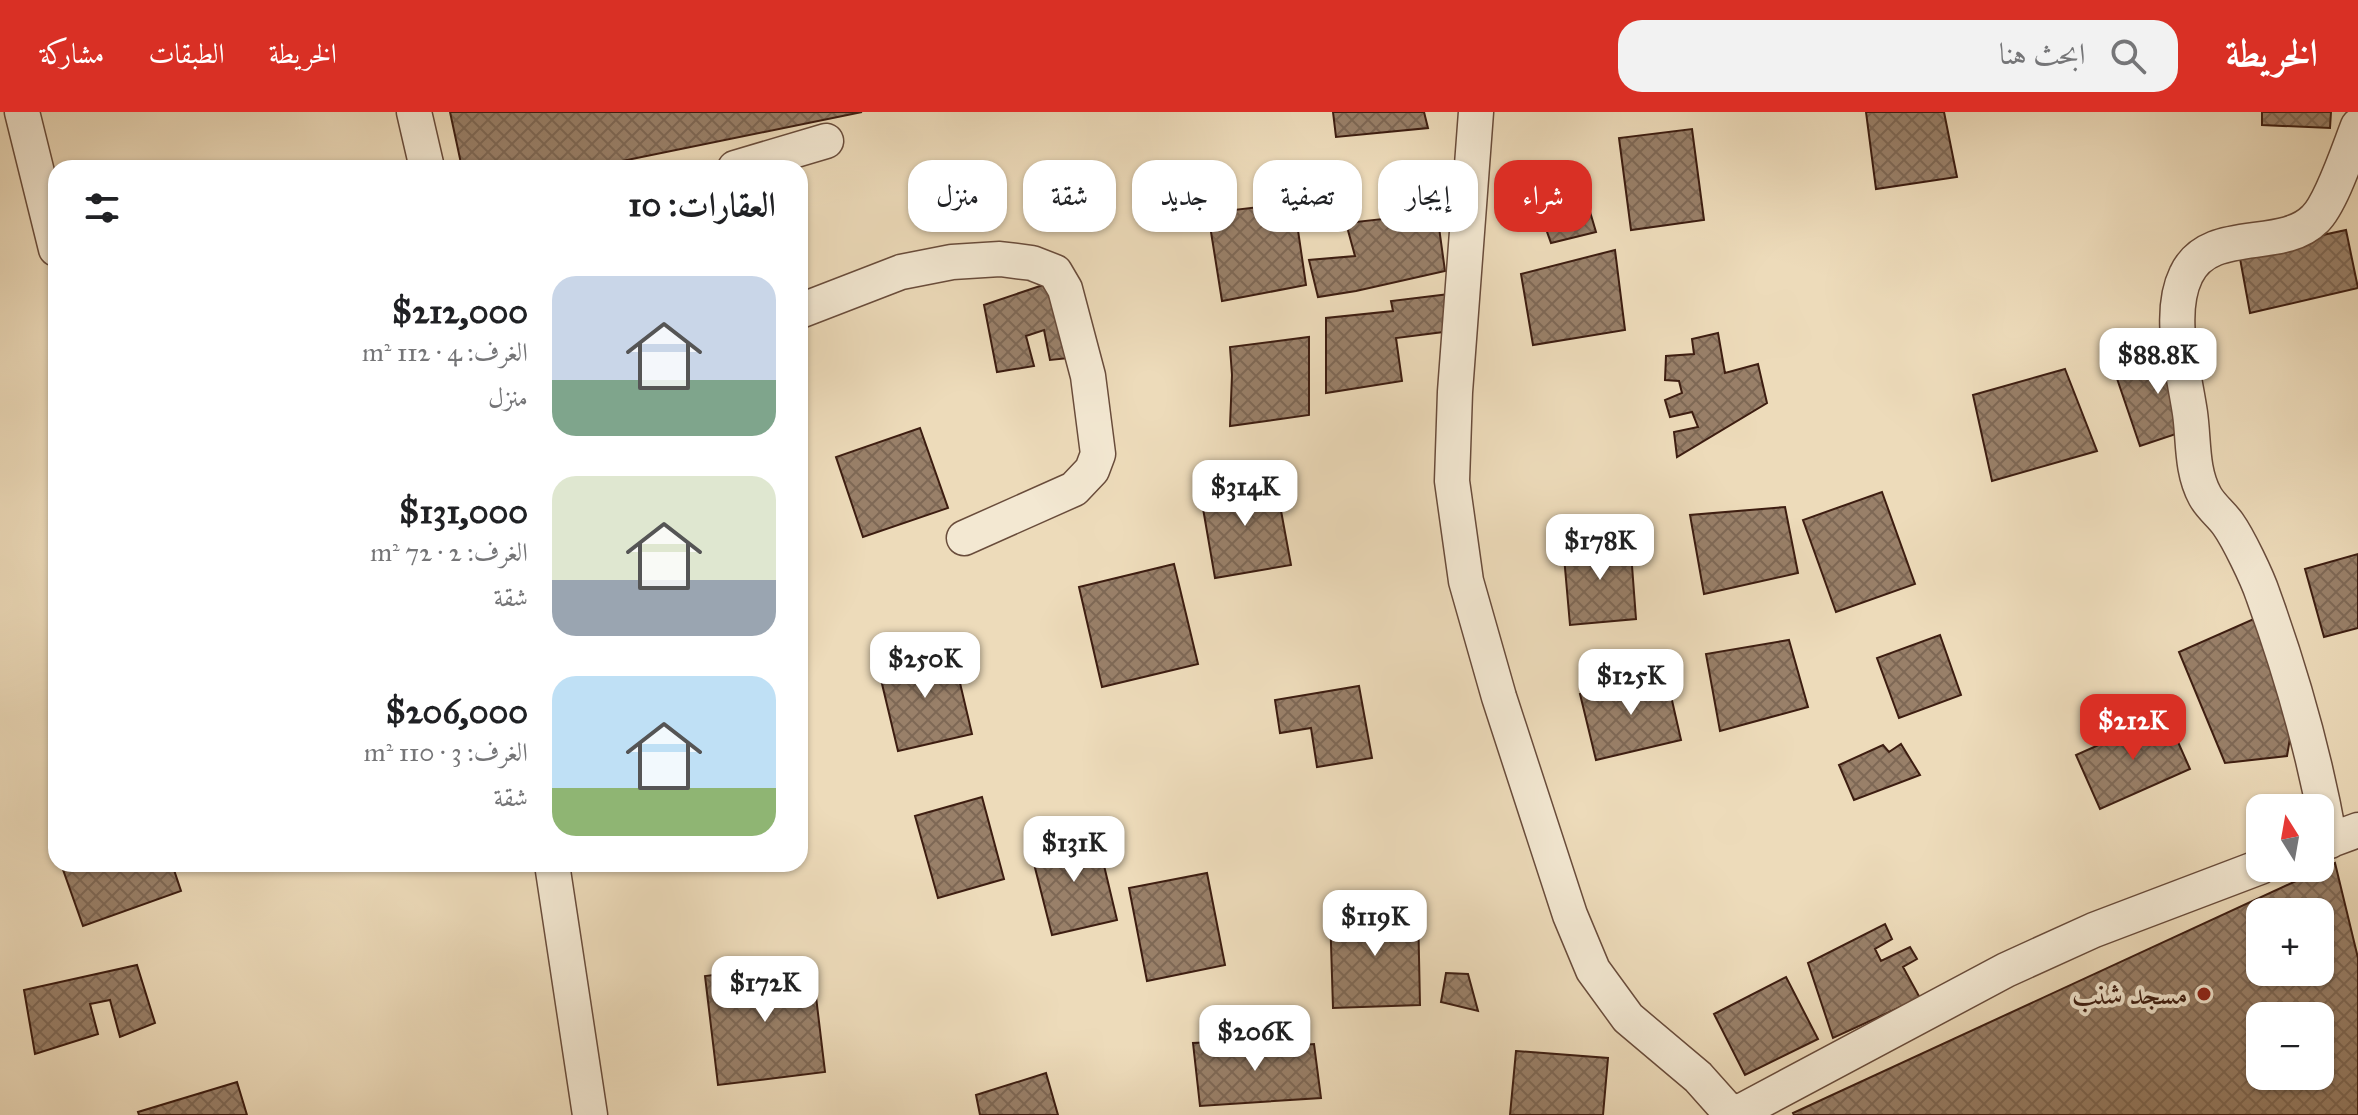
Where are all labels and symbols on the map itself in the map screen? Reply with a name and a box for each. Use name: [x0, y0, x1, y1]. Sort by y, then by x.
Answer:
pin: $88.8K: [2093, 328, 2223, 396]
pin: $314K: [1189, 460, 1301, 528]
pin: $178K: [1544, 514, 1656, 582]
pin: $250K: [869, 632, 981, 700]
pin: $125K: [1575, 649, 1687, 717]
pin: $212K: [2077, 694, 2189, 762]
north arrow: [2246, 794, 2334, 882]
pin: $131K: [1018, 816, 1130, 884]
pin: $119K: [1319, 890, 1431, 958]
pin: $172K: [709, 956, 821, 1024]
place label: مسجد شنب: [2072, 976, 2188, 1013]
marker: مسجد شنب: [2195, 985, 2213, 1003]
pin: $206K: [1199, 1005, 1311, 1073]

